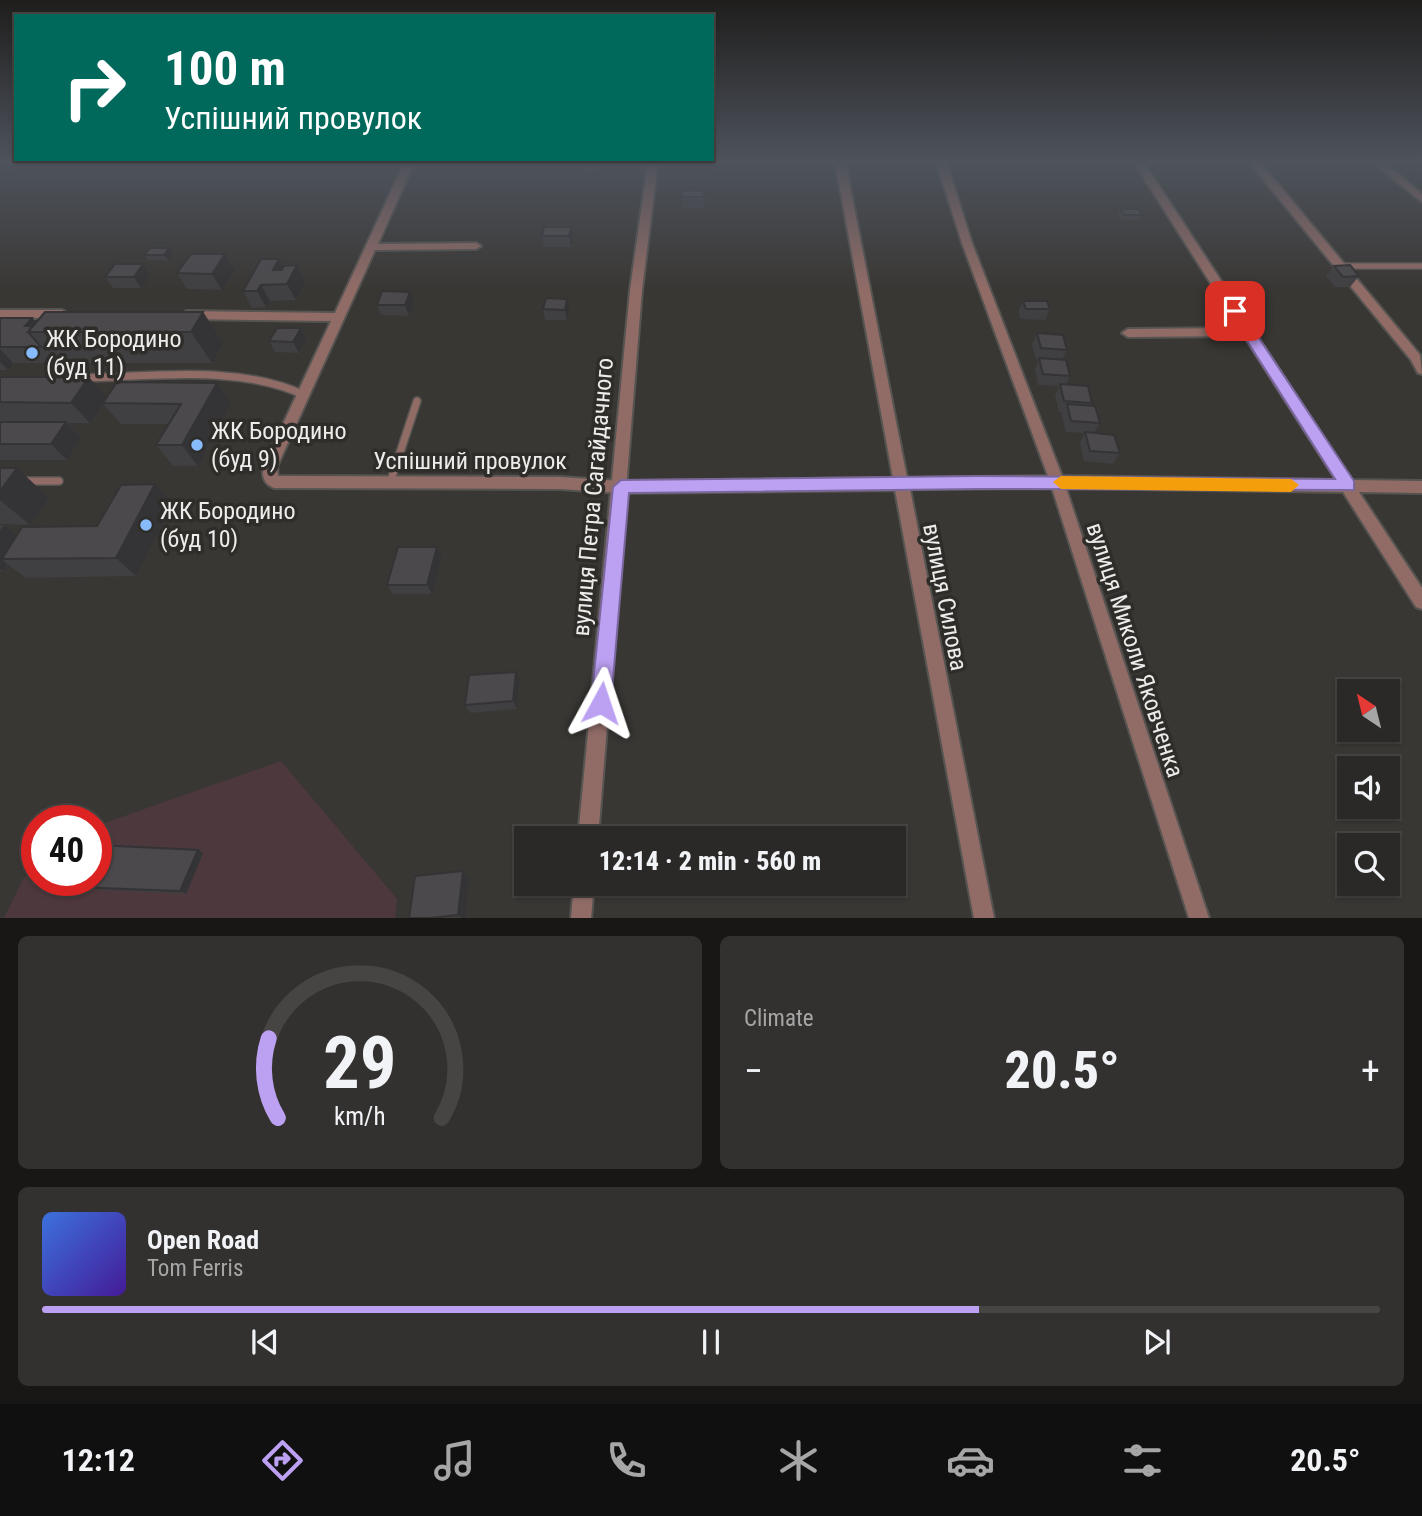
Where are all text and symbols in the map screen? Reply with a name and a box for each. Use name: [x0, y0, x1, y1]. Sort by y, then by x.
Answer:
text: 100 m: [164, 40, 286, 97]
icon: right: [49, 42, 140, 133]
text: Успішний провулок: [164, 99, 422, 137]
pin: [1205, 281, 1265, 341]
icon: arrive: [1216, 292, 1254, 330]
place label: ЖК Бородино (буд 11): [46, 325, 182, 381]
marker: ЖК Бородино (буд 11): [24, 345, 40, 361]
street label: вулиця Петра Сагайдачного: [567, 357, 619, 637]
place label: ЖК Бородино (буд 9): [211, 417, 347, 473]
marker: ЖК Бородино (буд 9): [189, 437, 205, 453]
street label: Успішний провулок: [373, 447, 567, 475]
place label: ЖК Бородино (буд 10): [160, 497, 296, 553]
marker: ЖК Бородино (буд 10): [138, 517, 154, 533]
street label: вулиця Миколи Яковченка: [1081, 519, 1189, 781]
street label: вулиця Силова: [917, 521, 973, 673]
position arrow: [564, 666, 638, 740]
north arrow: [1337, 679, 1400, 742]
map controls: [1337, 679, 1400, 896]
button: sound: [1337, 756, 1400, 819]
speed limit sign: 40: [21, 805, 112, 896]
button: search: [1337, 833, 1400, 896]
text: 12:14 · 2 min · 560 m: [599, 846, 821, 876]
text: Climate: [744, 1005, 814, 1032]
text: 29: [323, 1021, 397, 1107]
text: 20.5°: [1004, 1040, 1120, 1101]
text: −: [744, 1049, 763, 1093]
text: +: [1361, 1049, 1380, 1093]
text: km/h: [334, 1102, 386, 1131]
text: Open Road: [147, 1225, 259, 1255]
text: Tom Ferris: [147, 1255, 243, 1282]
icon: previous: [246, 1323, 284, 1361]
icon: pause: [692, 1323, 730, 1361]
icon: next: [1138, 1323, 1176, 1361]
icon: directions: [258, 1436, 307, 1485]
icon: music: [430, 1436, 479, 1485]
icon: phone: [602, 1436, 651, 1485]
icon: climate: [774, 1436, 823, 1485]
icon: car: [946, 1436, 995, 1485]
icon: filters: [1118, 1436, 1167, 1485]
text: 12:12: [62, 1441, 135, 1479]
text: 20.5°: [1290, 1441, 1360, 1479]

